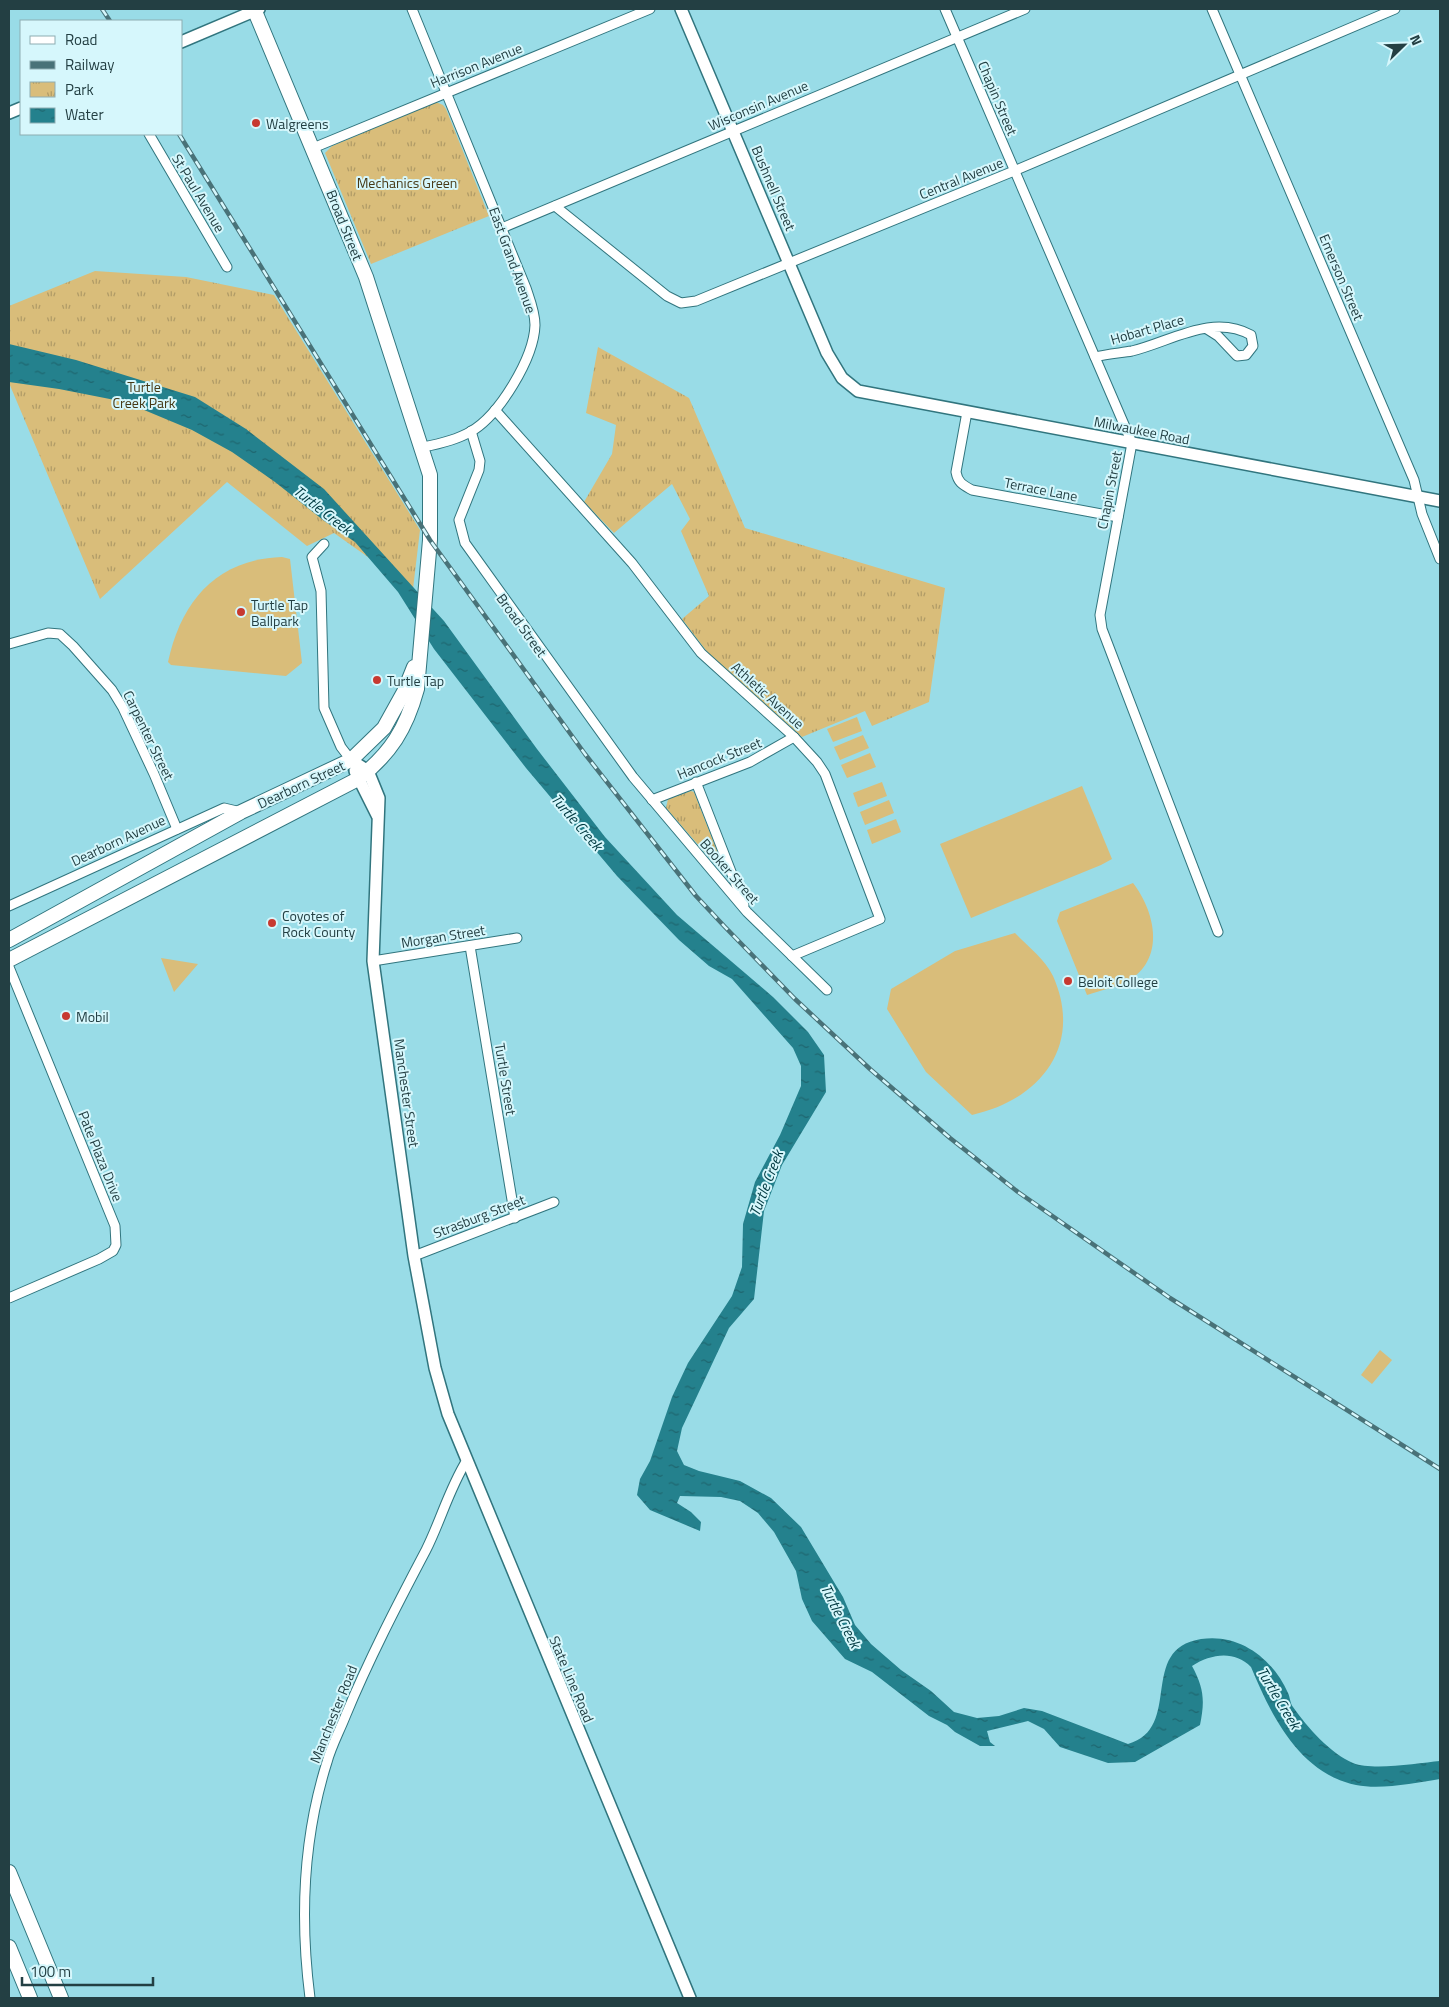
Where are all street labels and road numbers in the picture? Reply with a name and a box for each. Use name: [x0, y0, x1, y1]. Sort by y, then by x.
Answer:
street label: Harrison Avenue: [427, 37, 525, 93]
street label: Chapin Street: [973, 57, 1023, 139]
street label: Wisconsin Avenue: [705, 74, 811, 136]
street label: Bushnell Street: [747, 142, 801, 234]
street label: St Paul Avenue: [167, 150, 231, 236]
street label: Central Avenue: [916, 152, 1006, 204]
street label: Broad Street: [321, 187, 369, 263]
street label: East Grand Avenue: [484, 204, 542, 316]
street label: Emerson Street: [1314, 231, 1370, 324]
street label: Hobart Place: [1108, 308, 1186, 350]
street label: Milwaukee Road: [1092, 410, 1192, 450]
street label: Chapin Street: [1091, 449, 1127, 531]
street label: Terrace Lane: [1003, 472, 1079, 506]
street label: Broad Street: [492, 589, 552, 661]
street label: Athletic Avenue: [727, 656, 809, 734]
street label: Carpenter Street: [118, 687, 180, 783]
street label: Hancock Street: [674, 731, 764, 784]
street label: Dearborn Street: [254, 755, 348, 813]
street label: Dearborn Avenue: [67, 809, 169, 871]
street label: Booker Street: [695, 834, 765, 909]
street label: Morgan Street: [400, 919, 487, 953]
street label: Manchester Street: [389, 1037, 425, 1149]
street label: Turtle Street: [490, 1041, 522, 1117]
street label: Pate Plaza Drive: [73, 1108, 129, 1204]
street label: Strasburg Street: [430, 1189, 528, 1243]
street label: State Line Road: [544, 1632, 600, 1726]
street label: Manchester Road: [304, 1662, 362, 1766]

